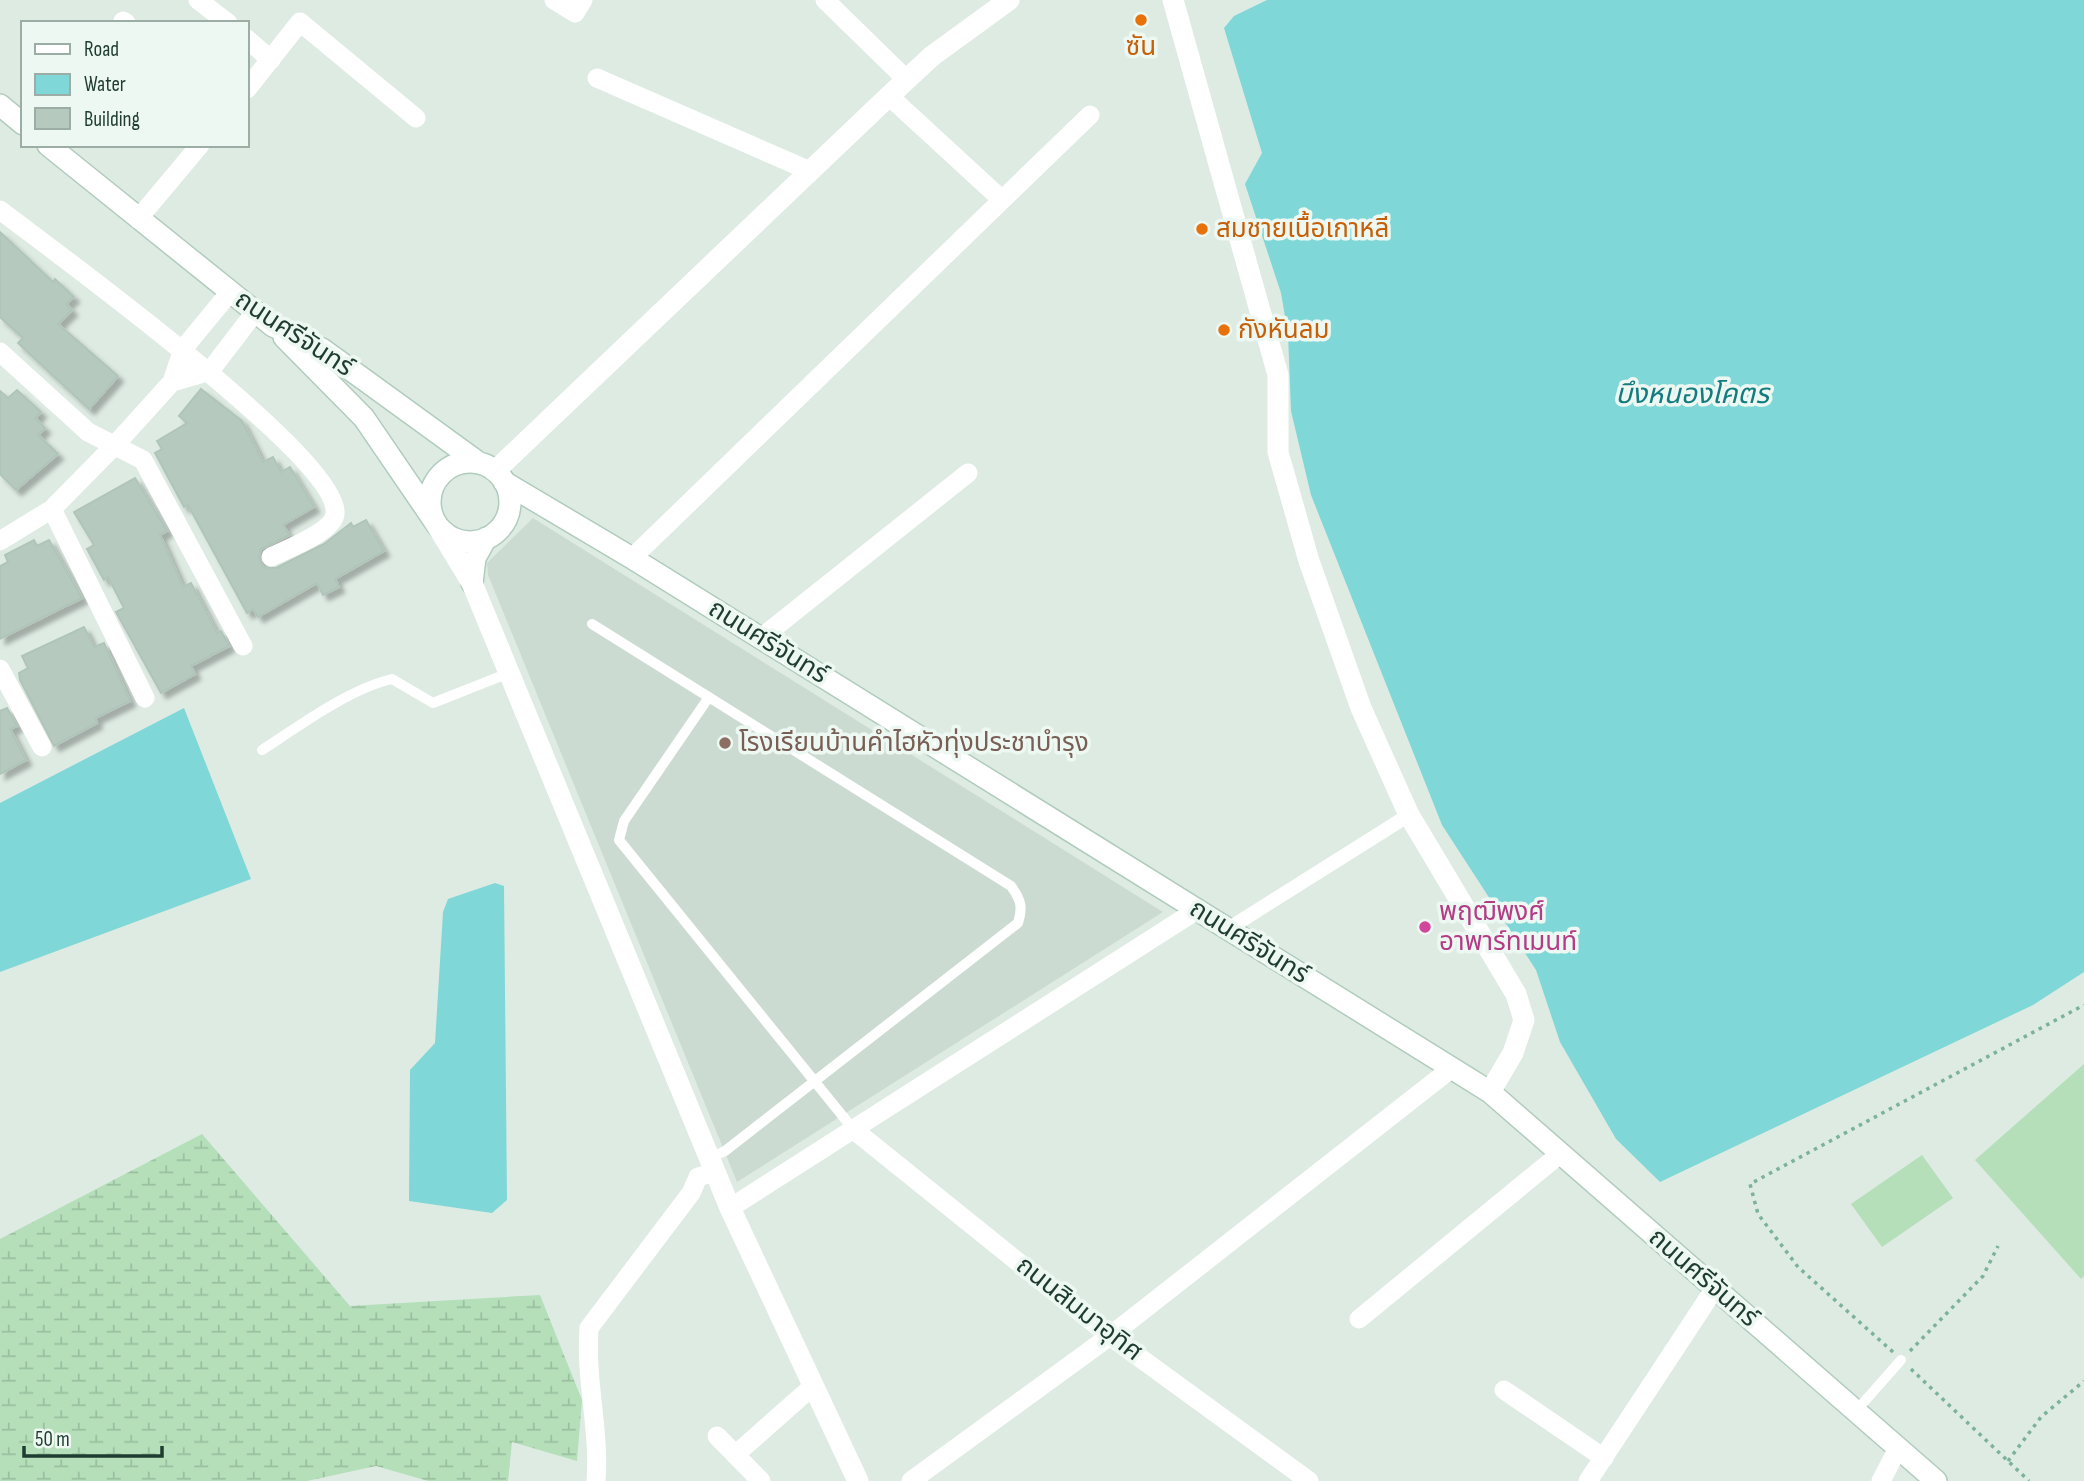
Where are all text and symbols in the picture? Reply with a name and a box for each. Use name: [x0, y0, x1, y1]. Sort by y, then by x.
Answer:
marker: ซัน: [1133, 12, 1149, 28]
legend: [21, 21, 248, 147]
place label: ซัน: [1126, 32, 1156, 63]
text: Road: [84, 37, 119, 62]
text: Water: [84, 72, 126, 97]
text: Building: [84, 107, 140, 132]
place label: สมชายเนื้อเกาหลี: [1216, 210, 1389, 245]
marker: สมชายเนื้อเกาหลี: [1194, 221, 1210, 237]
street label: ถนนศรีจันทร์: [229, 284, 360, 384]
place label: กังหันลม: [1238, 315, 1330, 346]
marker: กังหันลม: [1216, 322, 1232, 338]
water label: บึงหนองโคตร: [1615, 378, 1771, 411]
street label: ถนนศรีจันทร์: [703, 593, 834, 692]
place label: โรงเรียนบ้านคำไฮหัวทุ่งประชาบำรุง: [739, 728, 1089, 759]
marker: โรงเรียนบ้านคำไฮหัวทุ่งประชาบำรุง: [717, 735, 733, 751]
street label: ถนนศรีจันทร์: [1184, 893, 1315, 992]
place label: พฤฒิพงศ์ อาพาร์ทเมนท์: [1439, 897, 1577, 958]
marker: พฤฒิพงศ์ อาพาร์ทเมนท์: [1417, 919, 1433, 935]
street label: ถนนศรีจันทร์: [1642, 1222, 1765, 1335]
street label: ถนนสิมมาอุทิศ: [1010, 1250, 1148, 1368]
scale bar: [24, 1414, 163, 1458]
text: 50 m: [35, 1427, 70, 1452]

